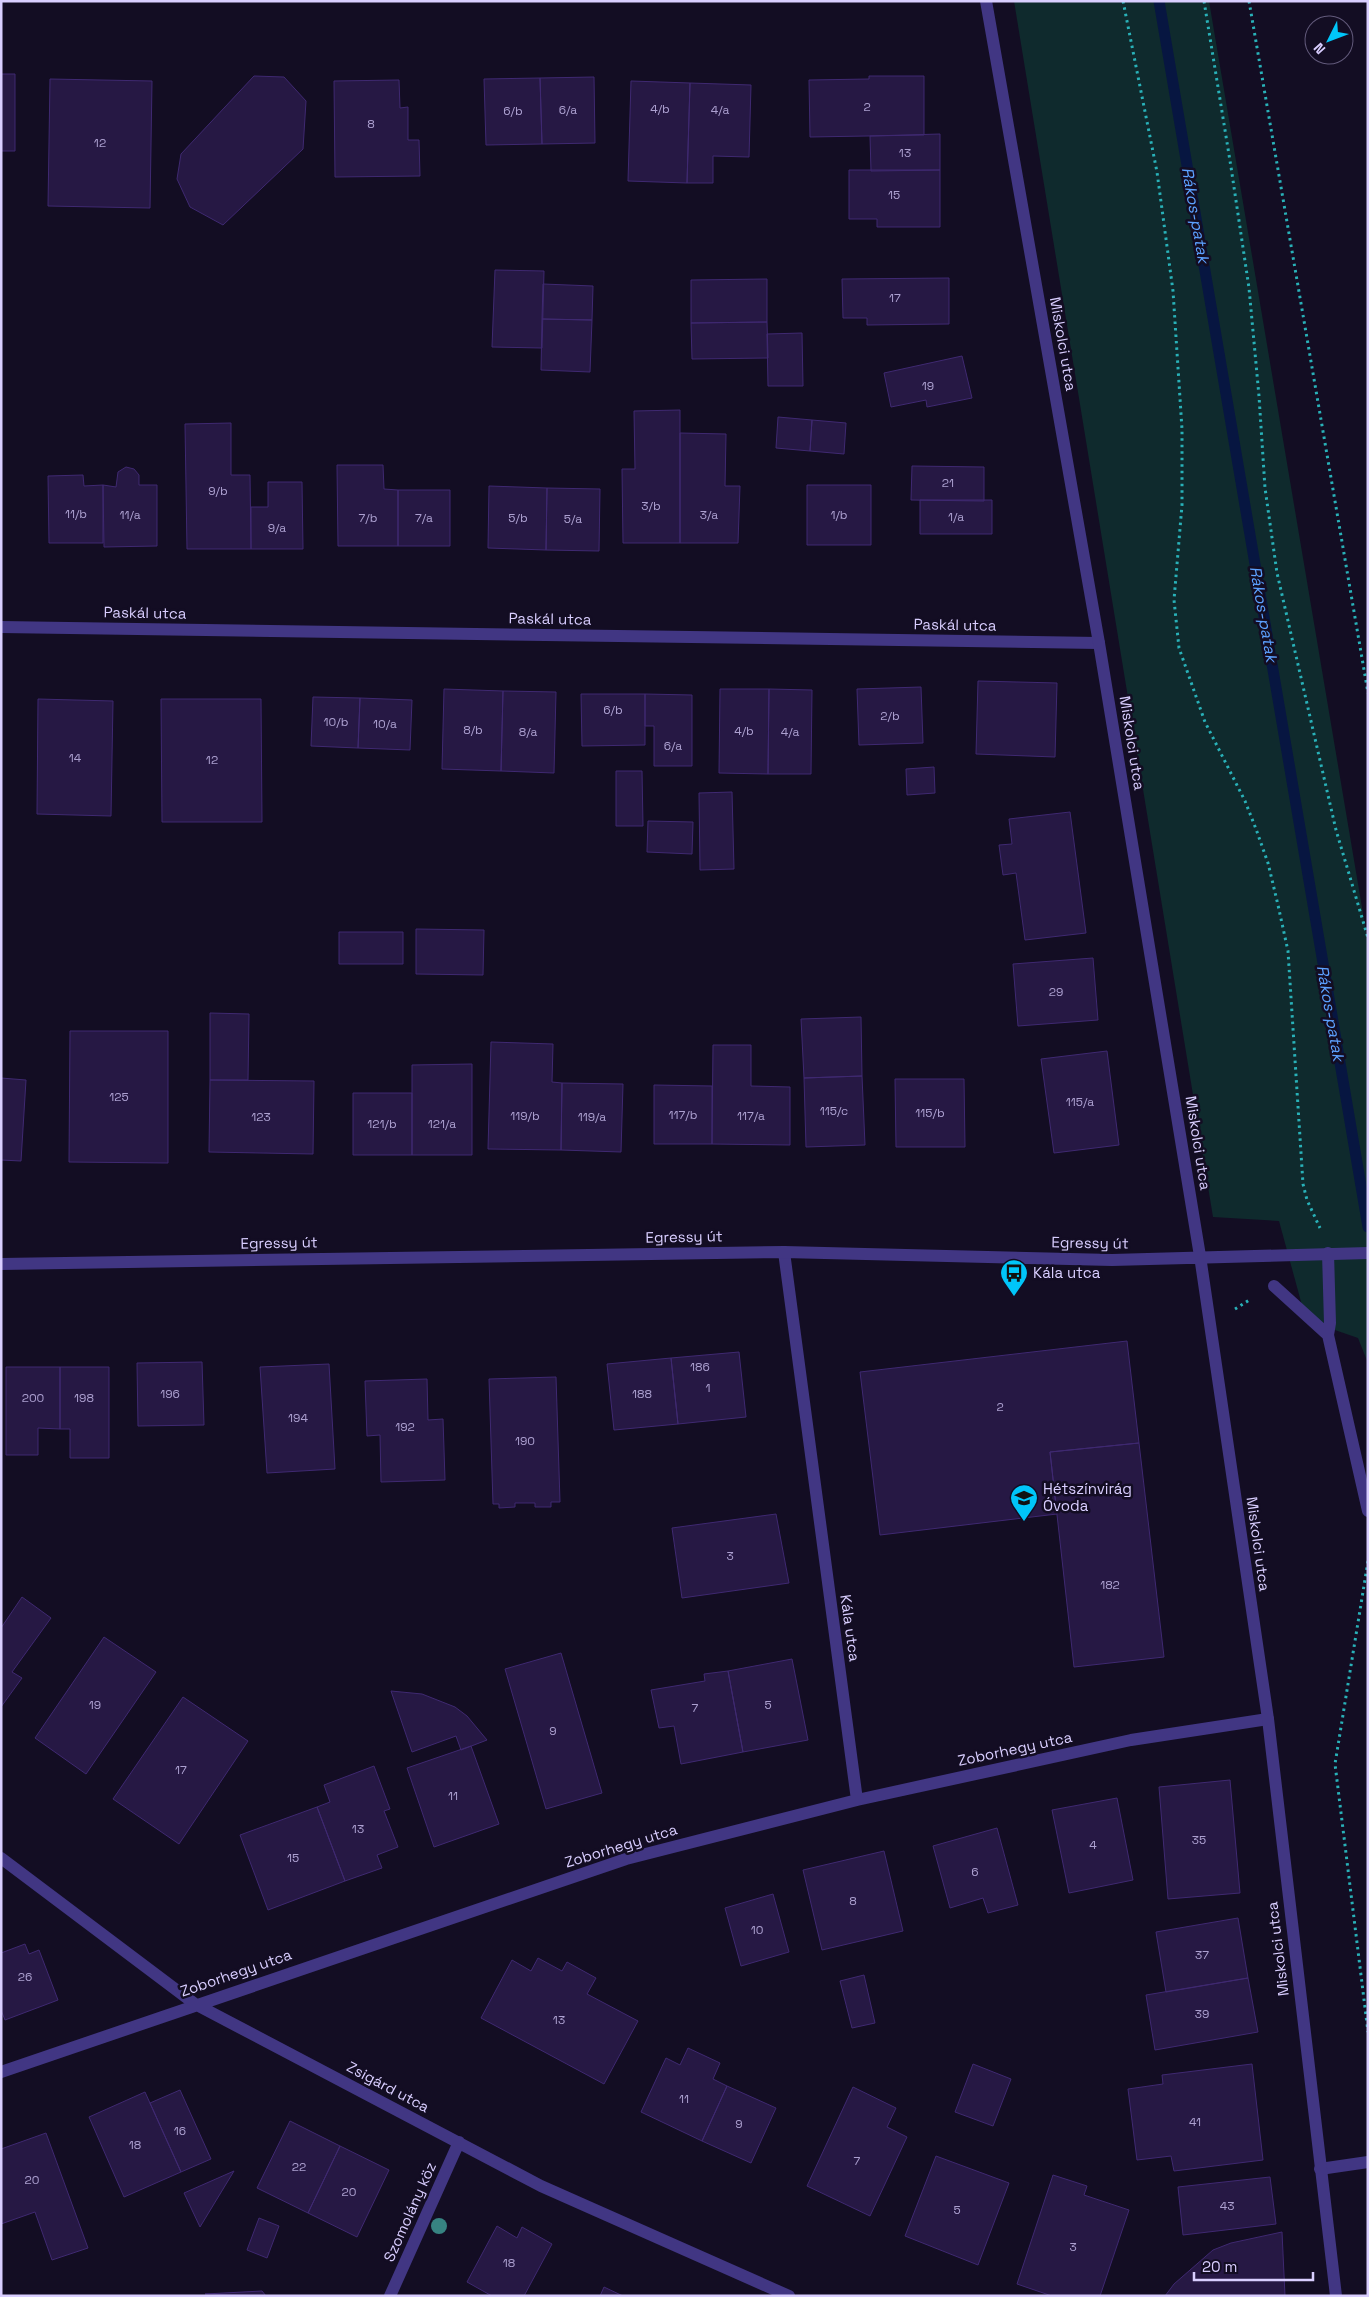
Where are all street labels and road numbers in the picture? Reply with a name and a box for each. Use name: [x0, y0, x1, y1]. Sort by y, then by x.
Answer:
street label: Miskolci utca: [1046, 295, 1081, 393]
street label: Paskál utca: [103, 602, 187, 623]
street label: Paskál utca: [508, 608, 592, 629]
street label: Paskál utca: [913, 614, 997, 635]
street label: Miskolci utca: [1116, 694, 1149, 792]
street label: Miskolci utca: [1182, 1094, 1215, 1192]
street label: Egressy út: [645, 1226, 723, 1247]
street label: Egressy út: [240, 1232, 318, 1253]
street label: Egressy út: [1051, 1232, 1129, 1253]
street label: Miskolci utca: [1242, 1496, 1275, 1593]
street label: Kála utca: [836, 1593, 865, 1663]
street label: Zoborhegy utca: [956, 1727, 1074, 1770]
street label: Zoborhegy utca: [562, 1819, 680, 1872]
street label: Miskolci utca: [1262, 1900, 1293, 1997]
street label: Zoborhegy utca: [178, 1944, 294, 2000]
street label: Zsigárd utca: [344, 2057, 433, 2116]
street label: Szomolány köz: [379, 2159, 440, 2265]

